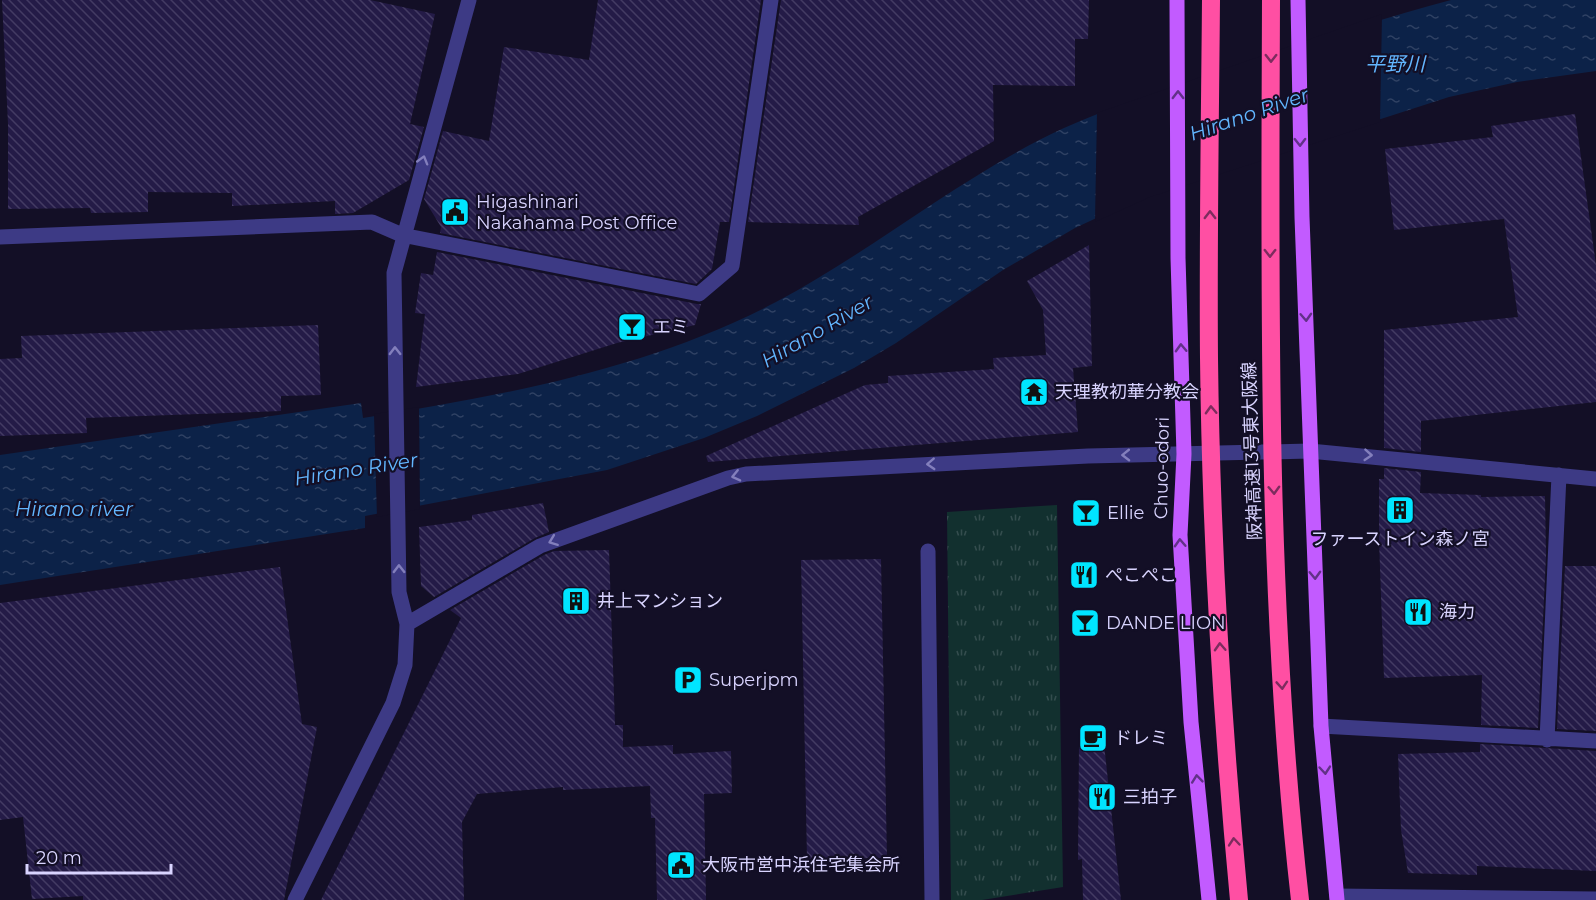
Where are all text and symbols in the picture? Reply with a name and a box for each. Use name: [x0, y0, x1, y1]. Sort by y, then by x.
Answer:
water label: 平野川: [1365, 52, 1427, 76]
one-way arrow: [1265, 54, 1277, 63]
water label: Hirano River: [1186, 82, 1313, 146]
one-way arrow: [1172, 90, 1184, 99]
one-way arrow: [1294, 138, 1307, 147]
one-way arrow: [416, 155, 428, 166]
place label: Higashinari Nakahama Post Office: [476, 191, 678, 234]
public building icon: Higashinari Nakahama Post Office: [439, 196, 471, 228]
one-way arrow: [1204, 211, 1216, 220]
one-way arrow: [1264, 249, 1276, 258]
water label: Hirano River: [757, 289, 878, 373]
bar icon: エミ: [616, 311, 648, 343]
one-way arrow: [1300, 313, 1313, 322]
place label: エミ: [653, 316, 689, 338]
one-way arrow: [1175, 343, 1187, 352]
one-way arrow: [388, 347, 401, 356]
street label: 阪神高速13号東大阪線: [1238, 361, 1266, 541]
temple icon: 天理教初華分教会: [1018, 376, 1050, 408]
place label: 天理教初華分教会: [1055, 381, 1199, 403]
one-way arrow: [1205, 406, 1217, 415]
street label: Chuo-odori: [1150, 417, 1174, 519]
water label: Hirano River: [293, 447, 420, 491]
one-way arrow: [1364, 448, 1373, 461]
one-way arrow: [1121, 449, 1130, 462]
one-way arrow: [926, 458, 935, 471]
one-way arrow: [732, 469, 742, 482]
one-way arrow: [1268, 486, 1280, 495]
building icon: ファーストイン森ノ宮: [1384, 494, 1416, 526]
water label: Hirano river: [15, 497, 134, 521]
bar icon: Ellie: [1070, 497, 1102, 529]
place label: Ellie: [1107, 502, 1145, 524]
place label: ファーストイン森ノ宮: [1310, 528, 1490, 550]
one-way arrow: [548, 534, 559, 546]
one-way arrow: [1174, 538, 1187, 547]
restaurant icon: ぺこぺこ: [1068, 559, 1100, 591]
one-way arrow: [393, 564, 405, 573]
place label: ぺこぺこ: [1105, 564, 1177, 586]
one-way arrow: [1308, 571, 1321, 580]
building icon: 井上マンション: [560, 585, 592, 617]
place label: 井上マンション: [597, 590, 723, 612]
restaurant icon: 海力: [1402, 596, 1434, 628]
place label: 海力: [1439, 601, 1475, 623]
bar icon: DANDE LION: [1069, 607, 1101, 639]
place label: DANDE LION: [1106, 612, 1226, 634]
one-way arrow: [1214, 643, 1227, 652]
parking icon: Superjpm: [672, 664, 704, 696]
place label: Superjpm: [709, 669, 799, 691]
one-way arrow: [1275, 681, 1288, 690]
cafe icon: ドレミ: [1077, 722, 1109, 754]
place label: ドレミ: [1114, 727, 1168, 749]
one-way arrow: [1318, 765, 1331, 774]
one-way arrow: [1191, 775, 1204, 784]
restaurant icon: 三拍子: [1086, 781, 1118, 813]
place label: 三拍子: [1123, 786, 1177, 808]
scale bar: [27, 837, 171, 875]
one-way arrow: [1227, 837, 1240, 846]
text: 20 m: [36, 847, 82, 869]
public building icon: 大阪市営中浜住宅集会所: [665, 849, 697, 881]
place label: 大阪市営中浜住宅集会所: [702, 854, 900, 876]

